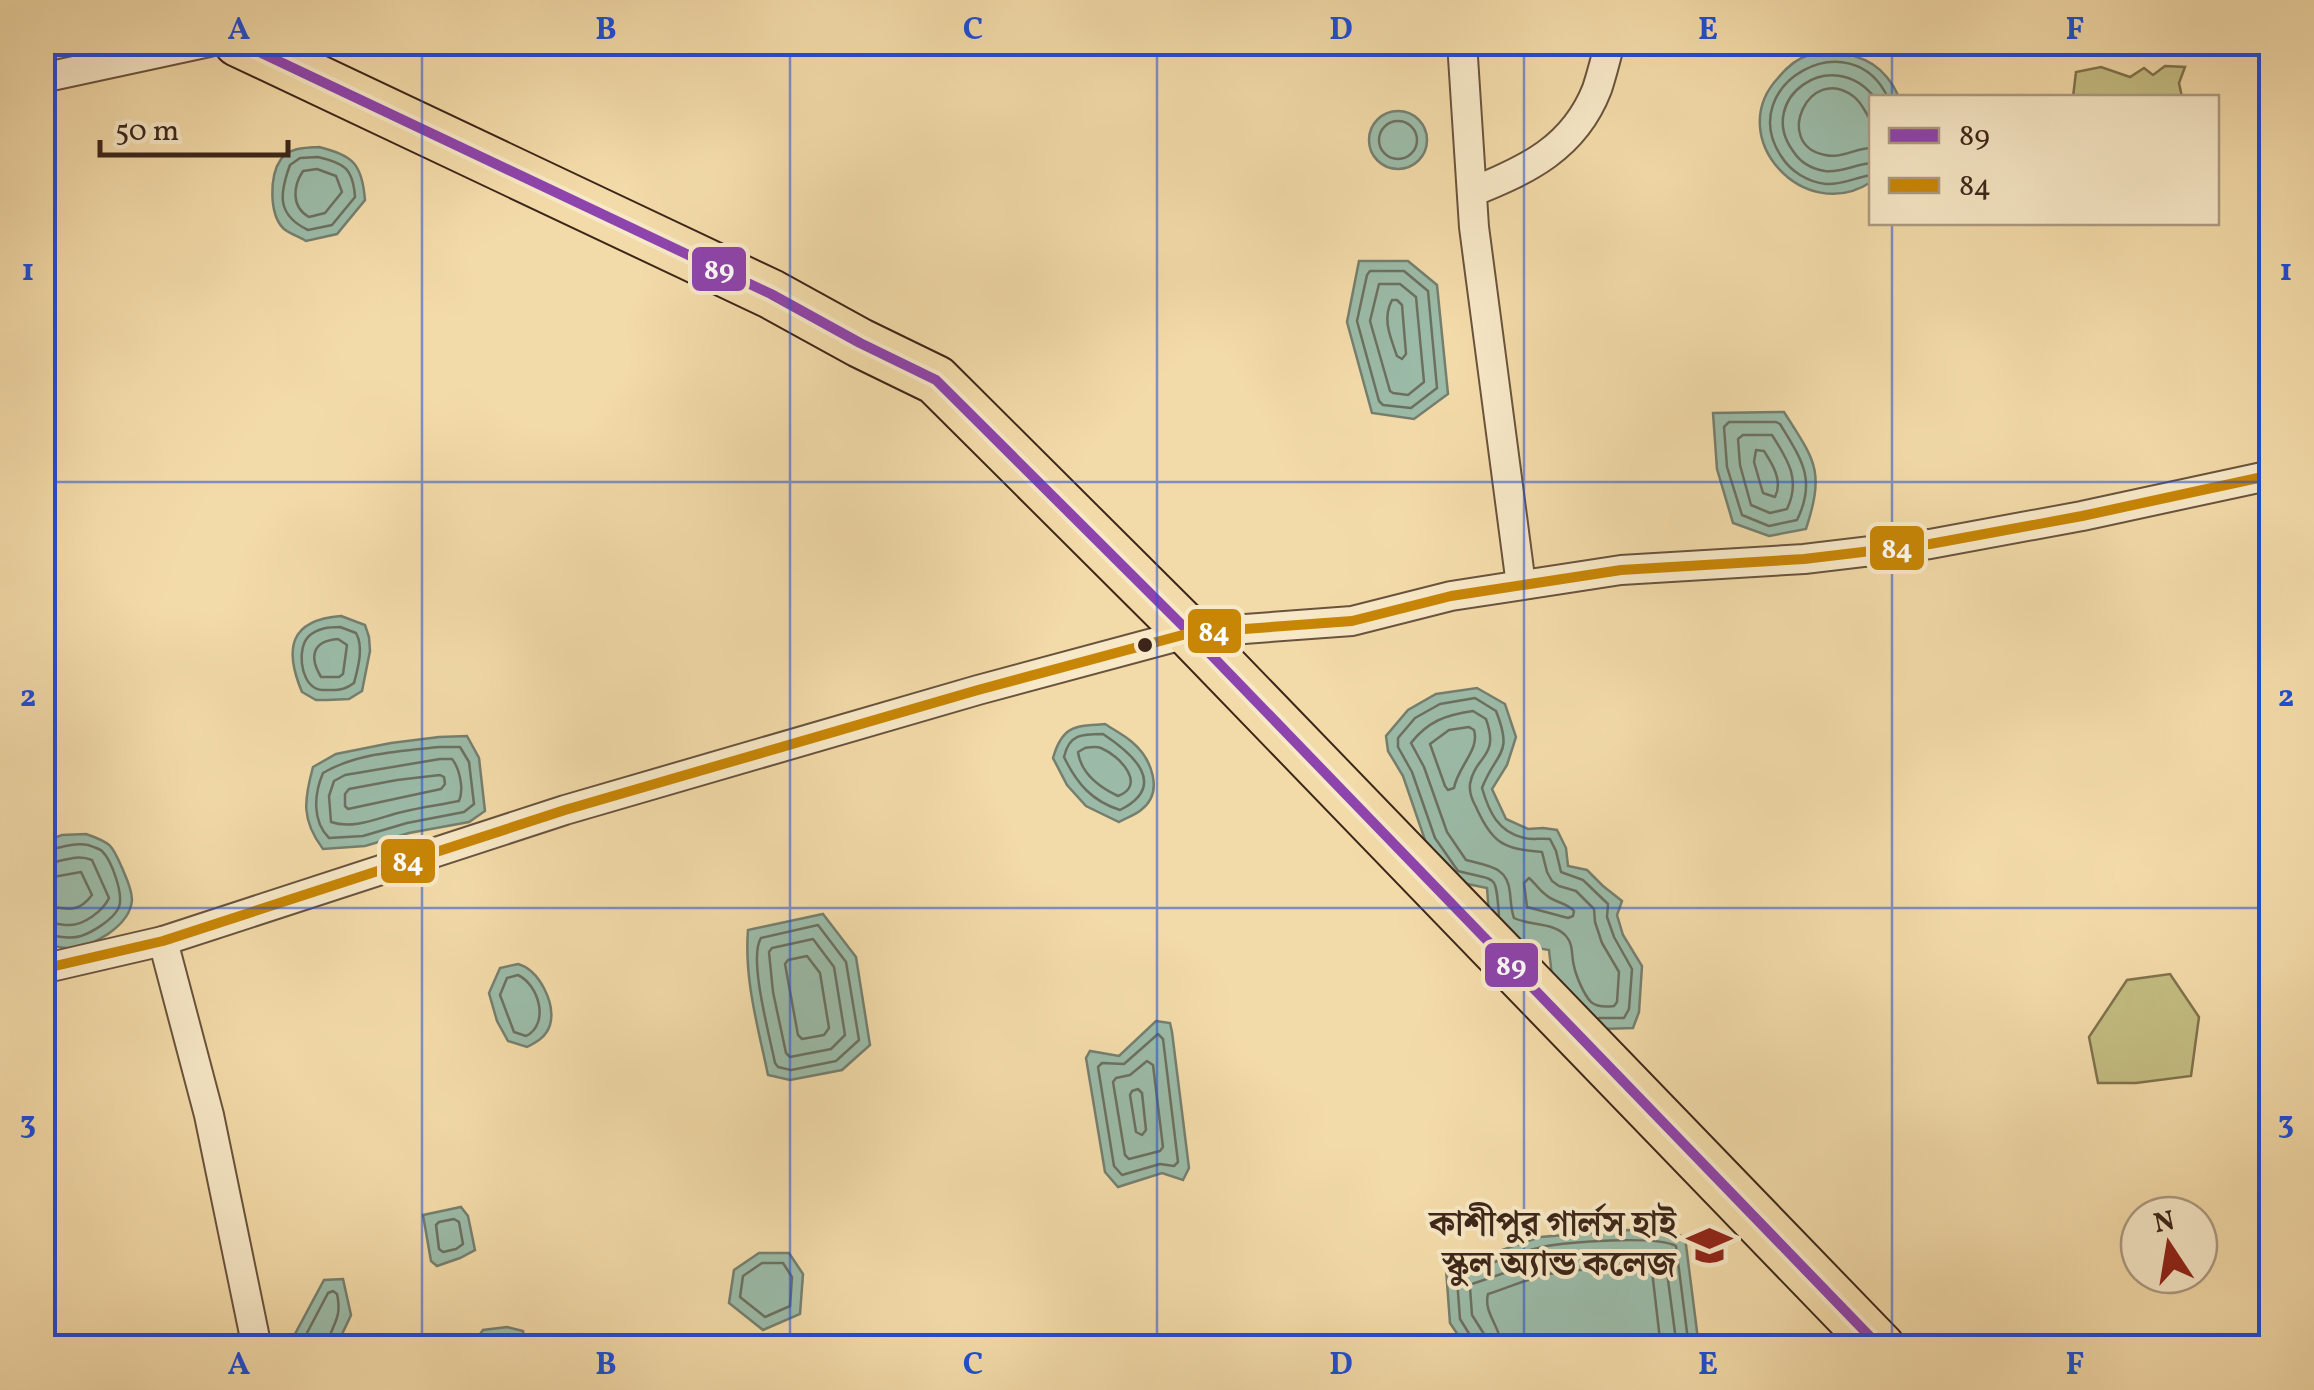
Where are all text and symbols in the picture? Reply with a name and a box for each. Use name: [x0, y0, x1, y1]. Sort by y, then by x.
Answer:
text: A: [228, 9, 251, 53]
text: B: [595, 9, 617, 53]
text: C: [963, 9, 983, 53]
text: D: [1329, 9, 1353, 53]
text: E: [1698, 9, 1718, 53]
text: F: [2066, 9, 2085, 53]
scale bar: [100, 95, 288, 157]
legend: [1869, 95, 2219, 225]
text: 50 m: [115, 111, 179, 153]
text: 89: [1959, 116, 1990, 158]
text: 84: [1959, 166, 1991, 208]
line badge: 89: [690, 245, 748, 293]
text: 1: [22, 250, 34, 294]
text: 1: [2280, 250, 2292, 294]
text: 89: [704, 252, 734, 291]
line badge: 84: [1868, 524, 1926, 572]
text: 84: [1881, 531, 1913, 570]
line badge: 84: [1186, 607, 1243, 655]
text: 84: [1198, 614, 1230, 653]
unlabelled marker: [1135, 635, 1155, 655]
text: 2: [20, 676, 36, 720]
text: 2: [2278, 676, 2294, 720]
line badge: 84: [379, 837, 437, 885]
text: 84: [392, 844, 424, 883]
line badge: 89: [1483, 941, 1540, 989]
text: 89: [1496, 948, 1526, 987]
text: 3: [20, 1103, 36, 1147]
text: 3: [2278, 1103, 2294, 1147]
north arrow: [2119, 1195, 2219, 1295]
place label: কাশীপুর গার্লস হাই স্কুল অ্যান্ড কলেজ: [1427, 1202, 1678, 1290]
text: N: [2150, 1202, 2178, 1244]
school or university icon: কাশীপুর গার্লস হাই স্কুল অ্যান্ড কলেজ: [1685, 1222, 1733, 1270]
text: A: [228, 1344, 251, 1388]
text: B: [595, 1344, 617, 1388]
text: C: [963, 1344, 983, 1388]
text: D: [1329, 1344, 1353, 1388]
text: E: [1698, 1344, 1718, 1388]
text: F: [2066, 1344, 2085, 1388]

